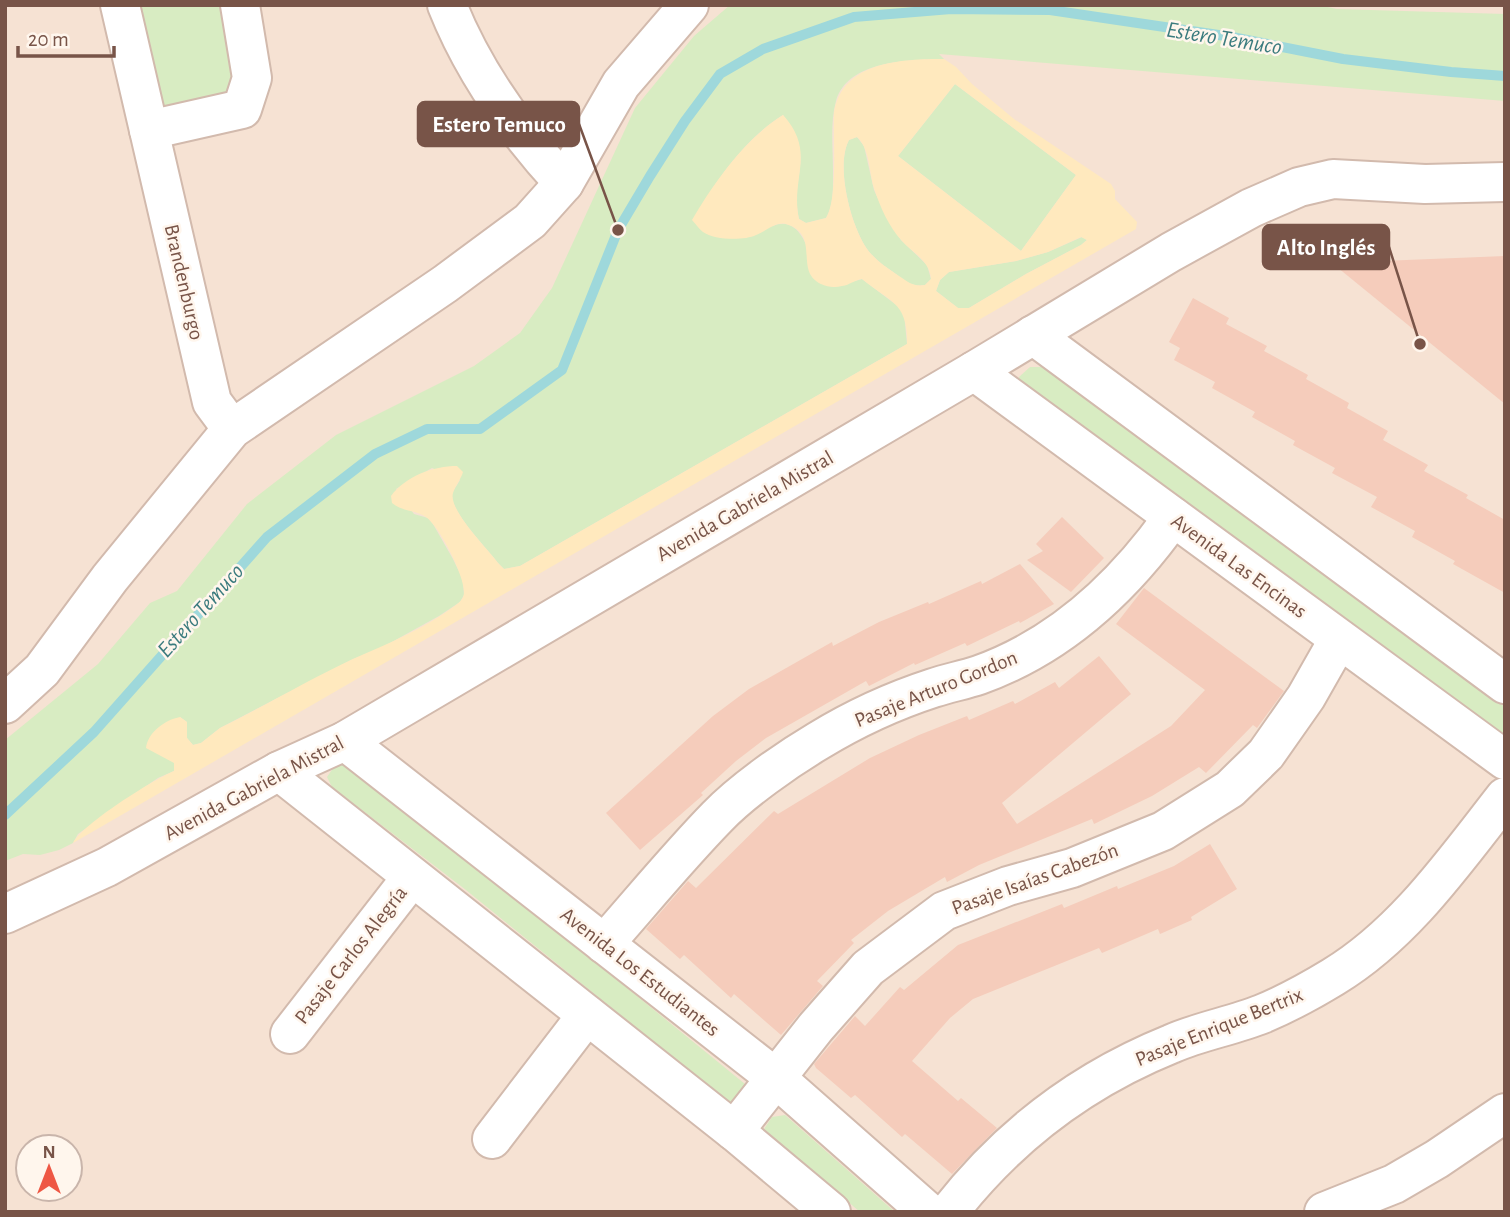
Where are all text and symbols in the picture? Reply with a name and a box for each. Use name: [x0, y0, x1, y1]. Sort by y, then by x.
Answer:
scale bar: [18, 14, 114, 58]
water label: Estero Temuco: [1165, 19, 1283, 59]
text: 20 m: [28, 29, 69, 50]
callout: Estero Temuco: [418, 102, 579, 146]
text: Estero Temuco: [432, 114, 566, 137]
street label: Brandenburgo: [160, 222, 208, 342]
callout: Alto Inglés: [1263, 225, 1389, 269]
text: Alto Inglés: [1277, 237, 1375, 260]
street label: Avenida Gabriela Mistral: [653, 447, 837, 565]
street label: Avenida Las Encinas: [1167, 510, 1311, 622]
water label: Estero Temuco: [153, 560, 249, 662]
street label: Pasaje Arturo Gordon: [852, 647, 1020, 731]
street label: Avenida Gabriela Mistral: [161, 732, 347, 844]
street label: Pasaje Isaías Cabezón: [949, 839, 1121, 919]
street label: Pasaje Carlos Alegría: [291, 882, 411, 1028]
street label: Avenida Los Estudiantes: [557, 904, 723, 1040]
street label: Pasaje Enrique Bertrix: [1132, 984, 1306, 1070]
north arrow: [14, 1133, 84, 1203]
text: N: [42, 1143, 56, 1162]

